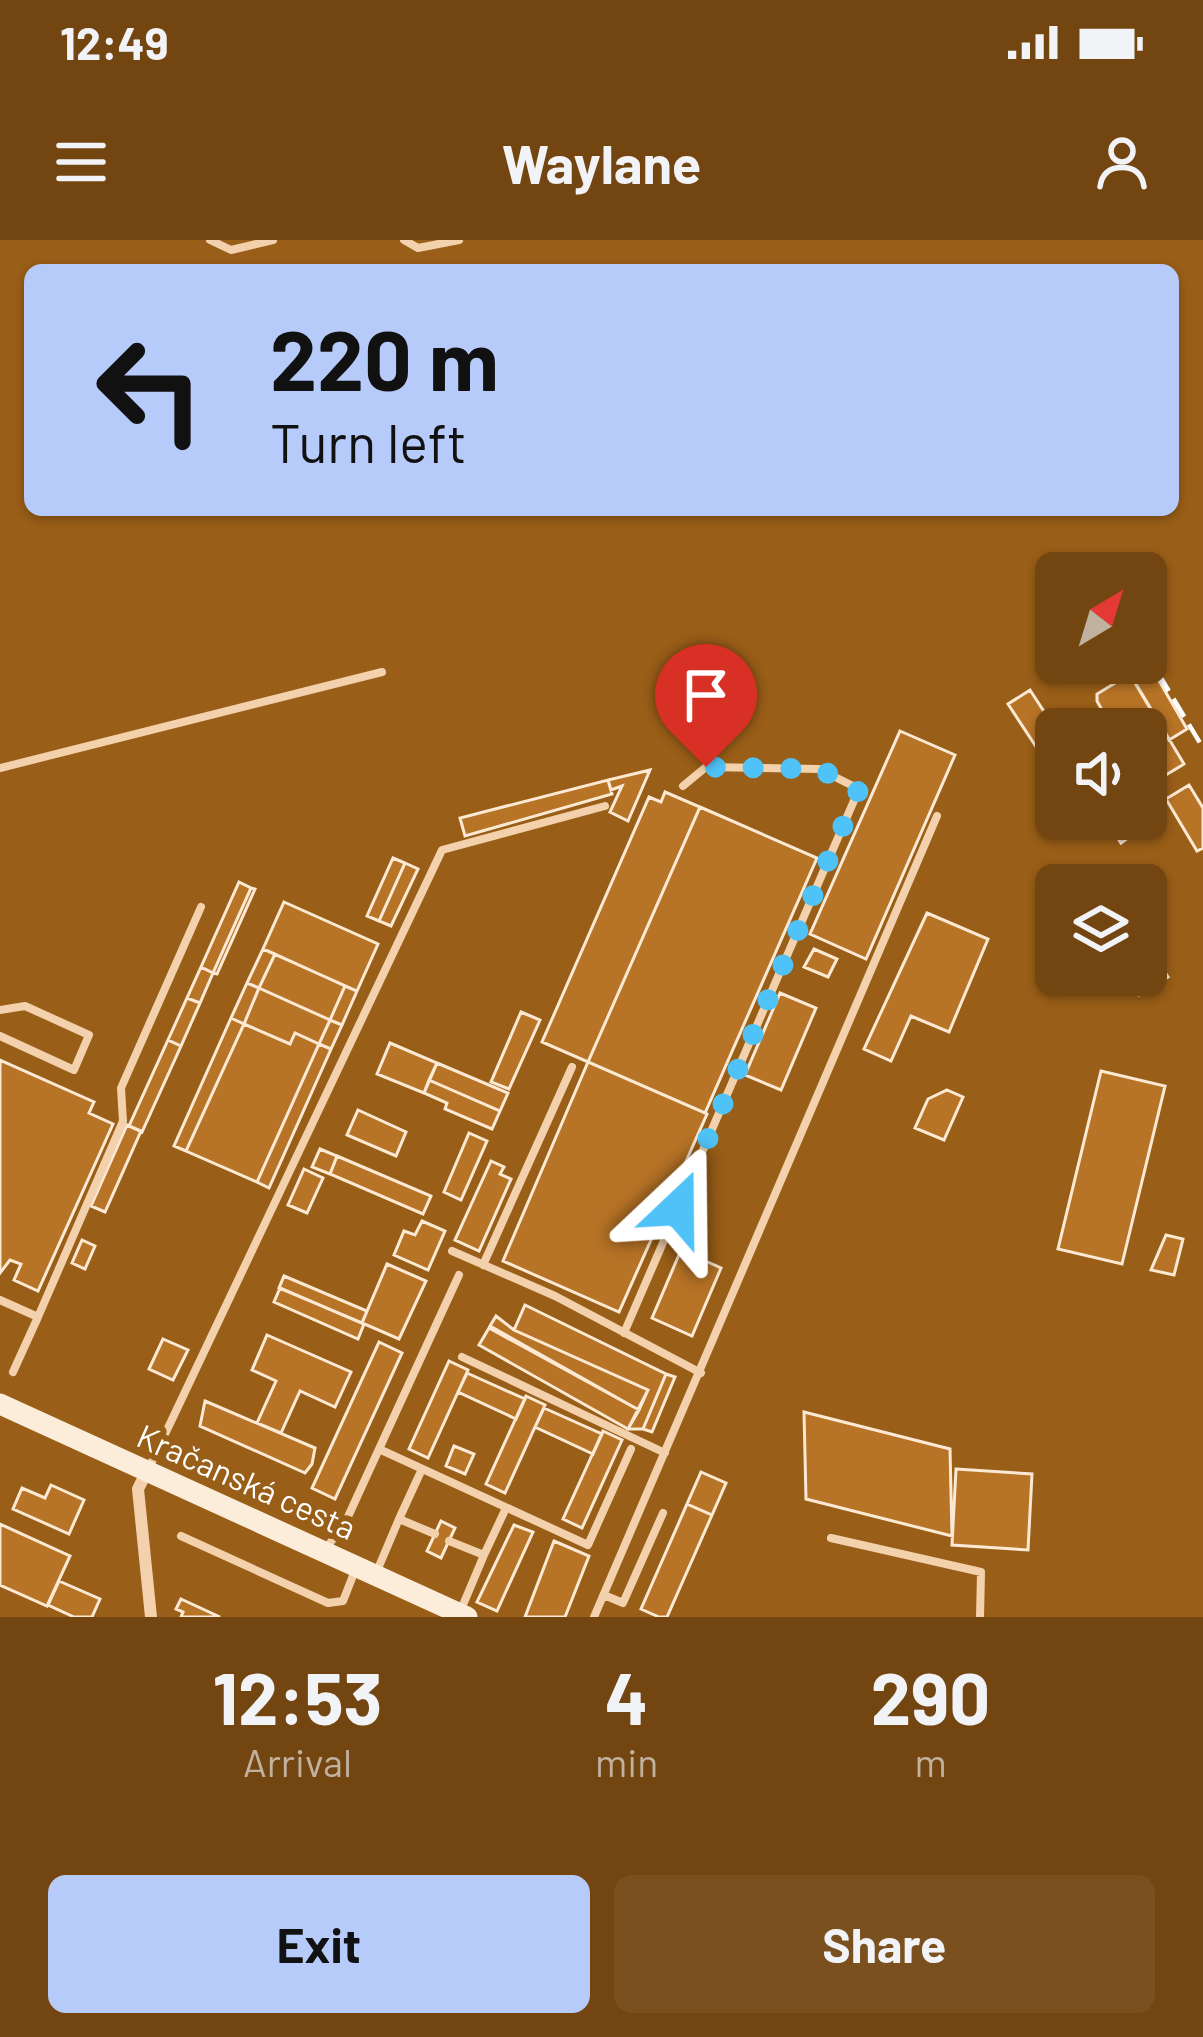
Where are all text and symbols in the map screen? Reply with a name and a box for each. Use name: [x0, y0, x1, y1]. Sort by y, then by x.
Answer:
text: 12:49: [60, 15, 169, 69]
icon: menu: [48, 129, 114, 195]
icon: person: [1089, 129, 1155, 195]
text: Waylane: [502, 130, 701, 195]
text: 220 m: [270, 307, 499, 408]
icon: left: [72, 312, 228, 468]
text: Turn left: [270, 409, 467, 474]
north arrow: [1035, 552, 1167, 684]
map controls: [1035, 552, 1167, 996]
pin: [655, 644, 757, 767]
icon: arrive: [673, 662, 739, 728]
button: sound: [1035, 708, 1167, 840]
button: layers: [1035, 864, 1167, 996]
position arrow: [615, 1145, 741, 1271]
street label: Kračanská cesta: [131, 1415, 363, 1547]
text: 12:53: [213, 1653, 382, 1739]
text: 4: [605, 1653, 648, 1739]
text: 290: [871, 1653, 990, 1739]
text: Arrival: [243, 1738, 352, 1785]
text: min: [595, 1738, 658, 1785]
text: m: [914, 1738, 947, 1785]
button: Exit: [48, 1875, 590, 2013]
button: Share: [614, 1875, 1155, 2013]

